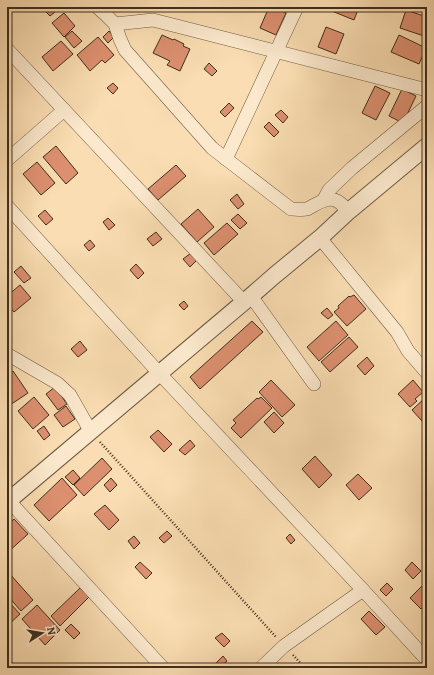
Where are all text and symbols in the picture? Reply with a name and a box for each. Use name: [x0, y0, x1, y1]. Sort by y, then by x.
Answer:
north arrow: [22, 613, 62, 653]
text: N: [43, 626, 59, 637]

